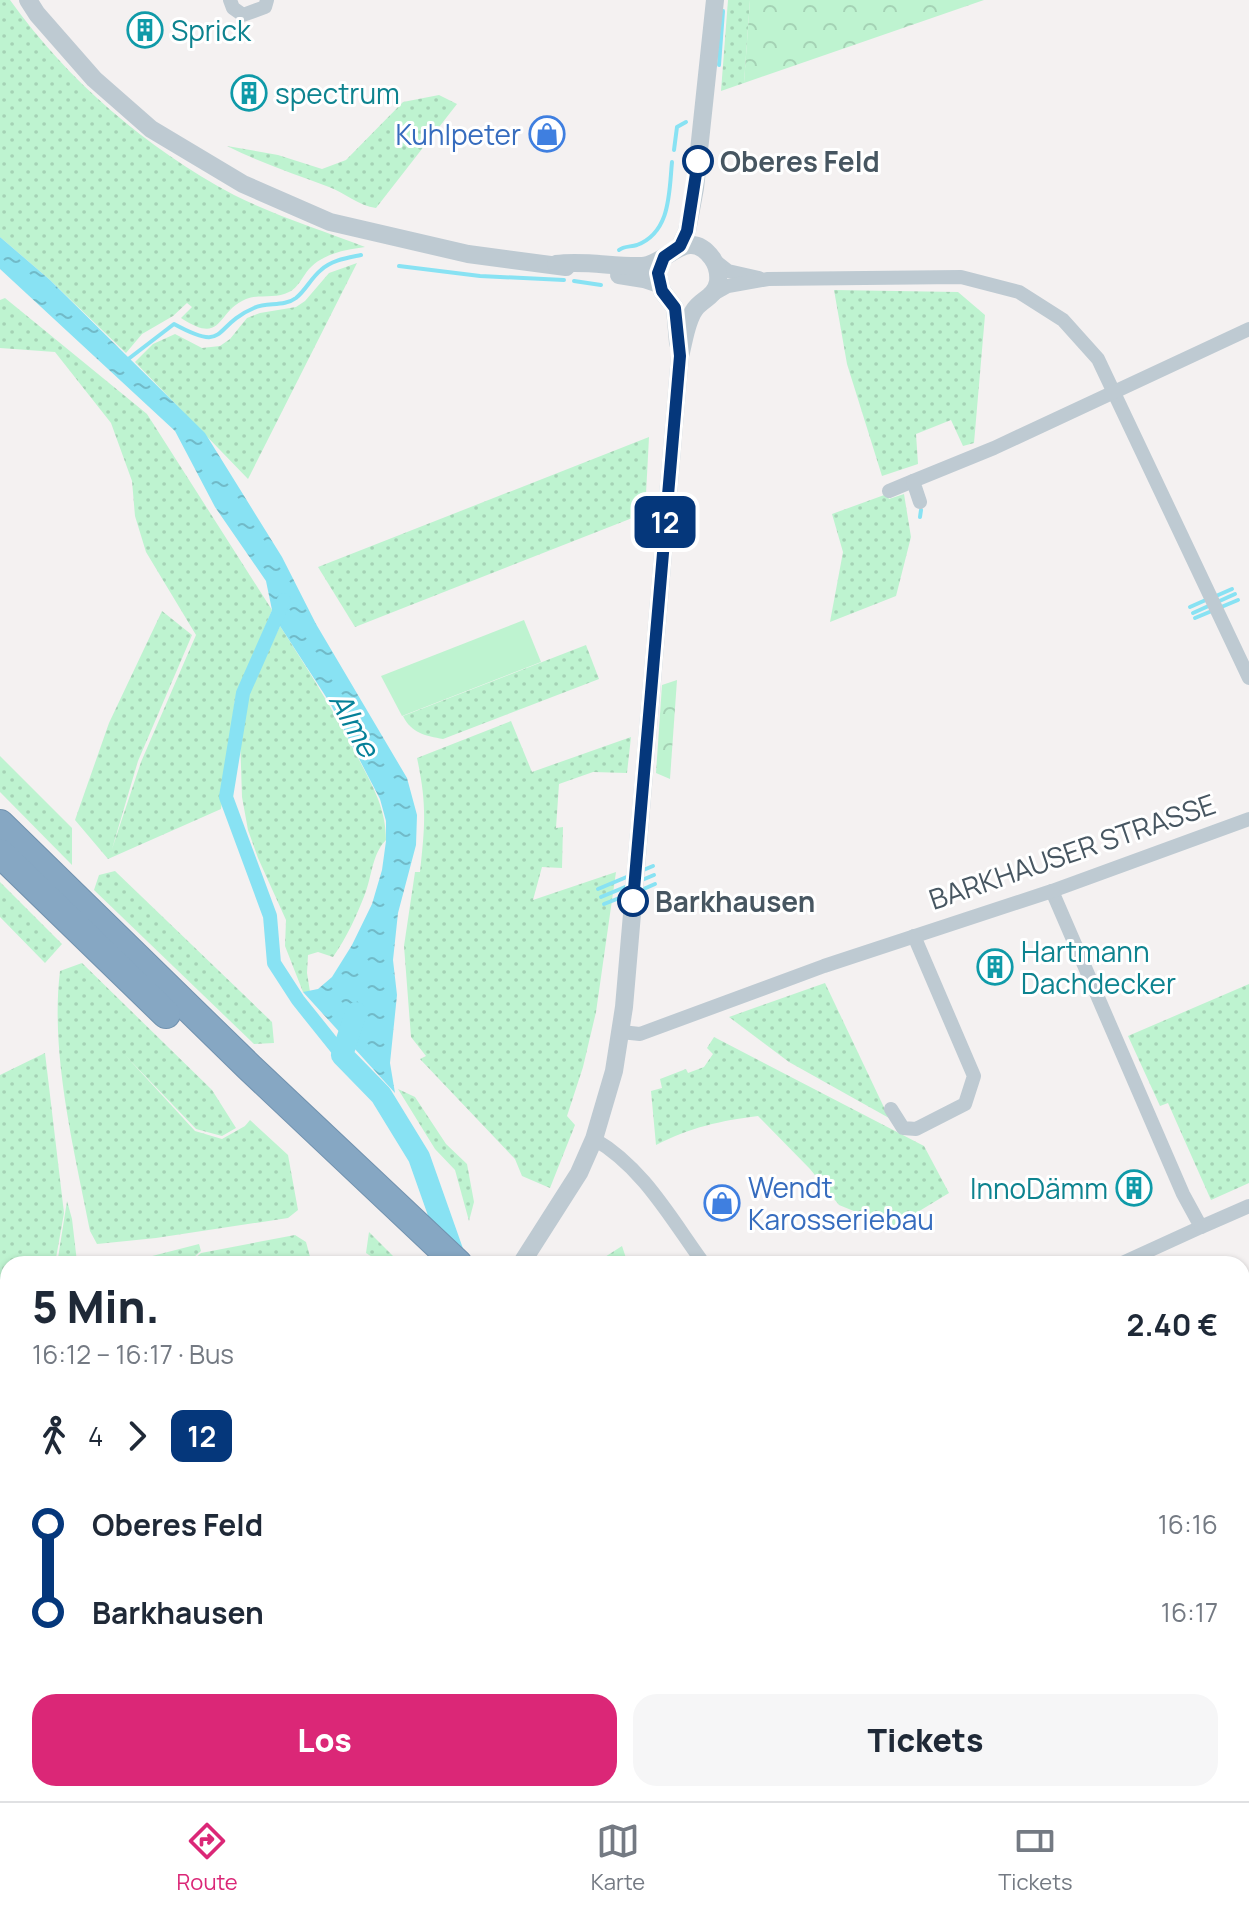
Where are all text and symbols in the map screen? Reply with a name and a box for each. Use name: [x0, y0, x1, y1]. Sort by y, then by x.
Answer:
building icon: Sprick: [126, 11, 164, 49]
place label: Sprick: [171, 11, 252, 49]
building icon: spectrum: [230, 74, 268, 112]
place label: spectrum: [275, 74, 400, 112]
place label: Kuhlpeter: [396, 115, 521, 153]
shop icon: Kuhlpeter: [528, 115, 566, 153]
place label: Oberes Feld: [720, 142, 880, 180]
marker: Oberes Feld: [683, 146, 713, 176]
line badge: 12: [629, 496, 701, 548]
text: 12: [651, 503, 679, 541]
water label: Alme: [320, 684, 390, 765]
street label: BARKHAUSER STRASSE: [924, 784, 1220, 918]
place label: Barkhausen: [655, 882, 815, 920]
marker: Barkhausen: [618, 886, 648, 916]
place label: Hartmann Dachdecker: [1021, 932, 1176, 1002]
building icon: Hartmann Dachdecker: [976, 948, 1014, 986]
place label: Wendt Karosseriebau: [748, 1168, 934, 1238]
place label: InnoDämm: [970, 1169, 1108, 1207]
building icon: InnoDämm: [1115, 1169, 1153, 1207]
shop icon: Wendt Karosseriebau: [703, 1184, 741, 1222]
text: 5 Min.: [32, 1276, 160, 1336]
text: 2.40 €: [1127, 1304, 1218, 1345]
text: 16:12 – 16:17 · Bus: [32, 1336, 234, 1372]
icon: walk: [32, 1414, 76, 1458]
icon: forward: [115, 1414, 159, 1458]
text: 12: [187, 1417, 216, 1455]
text: 4: [88, 1418, 103, 1454]
text: Oberes Feld: [92, 1504, 263, 1545]
text: 16:16: [1158, 1506, 1218, 1542]
text: Barkhausen: [92, 1592, 264, 1633]
text: 16:17: [1161, 1594, 1218, 1630]
button: Los: [32, 1694, 617, 1786]
button: Tickets: [633, 1694, 1218, 1786]
tab: Route: [177, 1819, 238, 1897]
tab: Karte: [591, 1819, 645, 1897]
tab: Tickets: [998, 1819, 1073, 1897]

